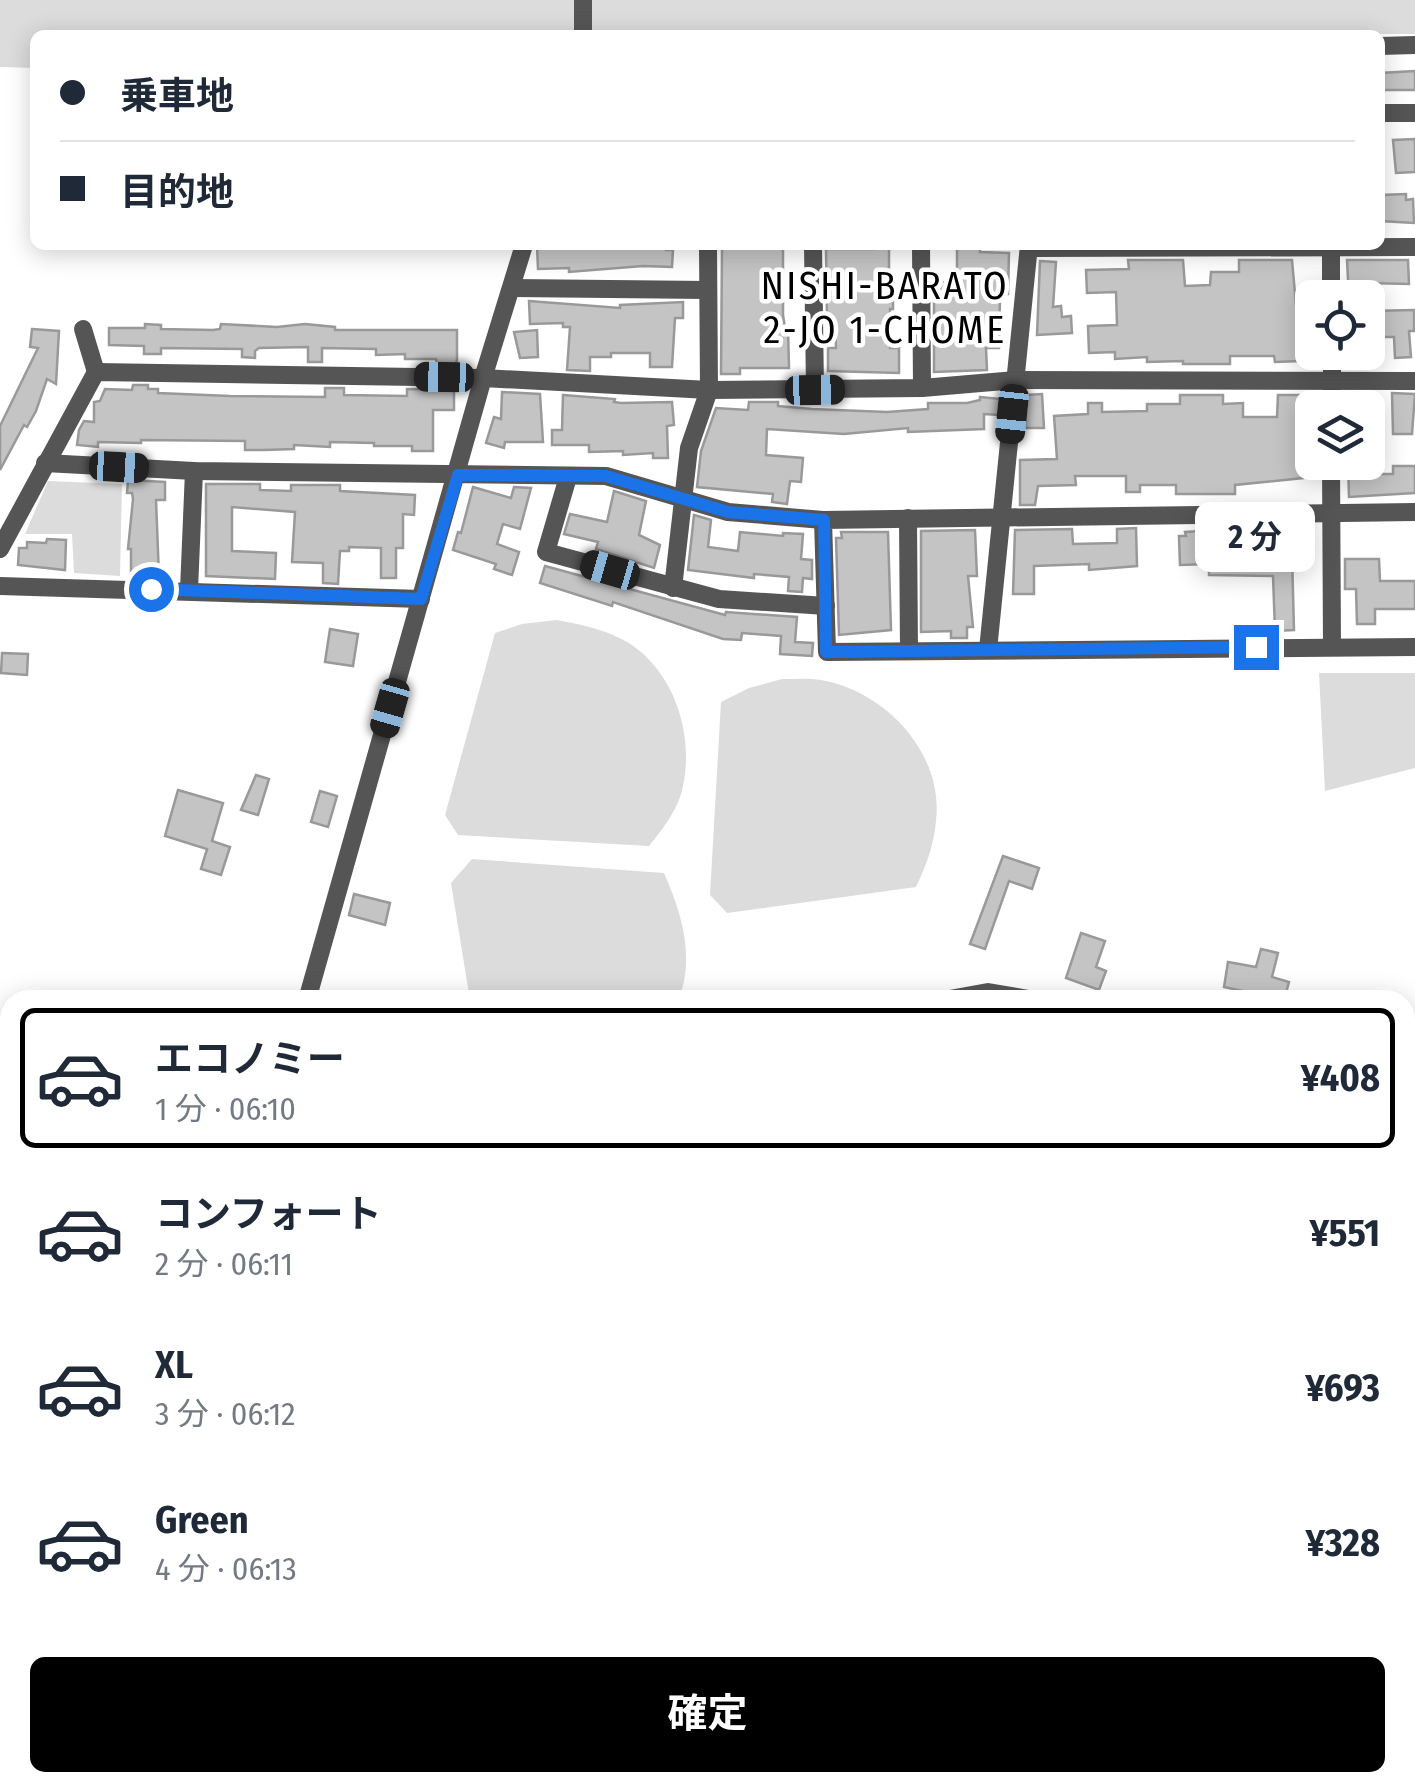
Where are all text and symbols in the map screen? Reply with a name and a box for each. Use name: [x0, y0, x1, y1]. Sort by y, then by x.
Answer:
text: 乗車地: [120, 73, 234, 119]
text: 目的地: [120, 169, 234, 215]
district label: NISHI-BARATO 2-JO 1-CHOME: [761, 263, 1009, 353]
map controls: [1295, 280, 1385, 480]
button: locate: [1295, 280, 1385, 370]
car: [414, 361, 474, 393]
car: [785, 374, 845, 406]
car: [994, 383, 1030, 445]
button: layers: [1295, 390, 1385, 480]
car: [88, 450, 150, 484]
callout: 2 分: [1196, 502, 1316, 572]
text: 2 分: [1228, 518, 1282, 556]
car: [577, 547, 643, 593]
route start: [129, 567, 174, 612]
route end: [1234, 625, 1279, 670]
car: [367, 675, 413, 741]
icon: car: [35, 1033, 125, 1123]
text: エコノミー: [155, 1036, 345, 1082]
text: ¥408: [1301, 1055, 1380, 1101]
text: 1 分 · 06:10: [155, 1090, 296, 1128]
icon: car: [35, 1188, 125, 1278]
text: コンフォート: [155, 1191, 382, 1237]
text: ¥551: [1310, 1210, 1380, 1256]
text: 2 分 · 06:11: [155, 1245, 293, 1283]
text: XL: [155, 1342, 193, 1388]
icon: car: [35, 1343, 125, 1433]
text: ¥693: [1305, 1365, 1380, 1411]
text: 3 分 · 06:12: [155, 1395, 295, 1433]
text: Green: [155, 1497, 249, 1543]
icon: car: [35, 1498, 125, 1588]
text: ¥328: [1305, 1520, 1380, 1566]
text: 4 分 · 06:13: [155, 1550, 297, 1588]
button: 確定: [30, 1657, 1385, 1772]

